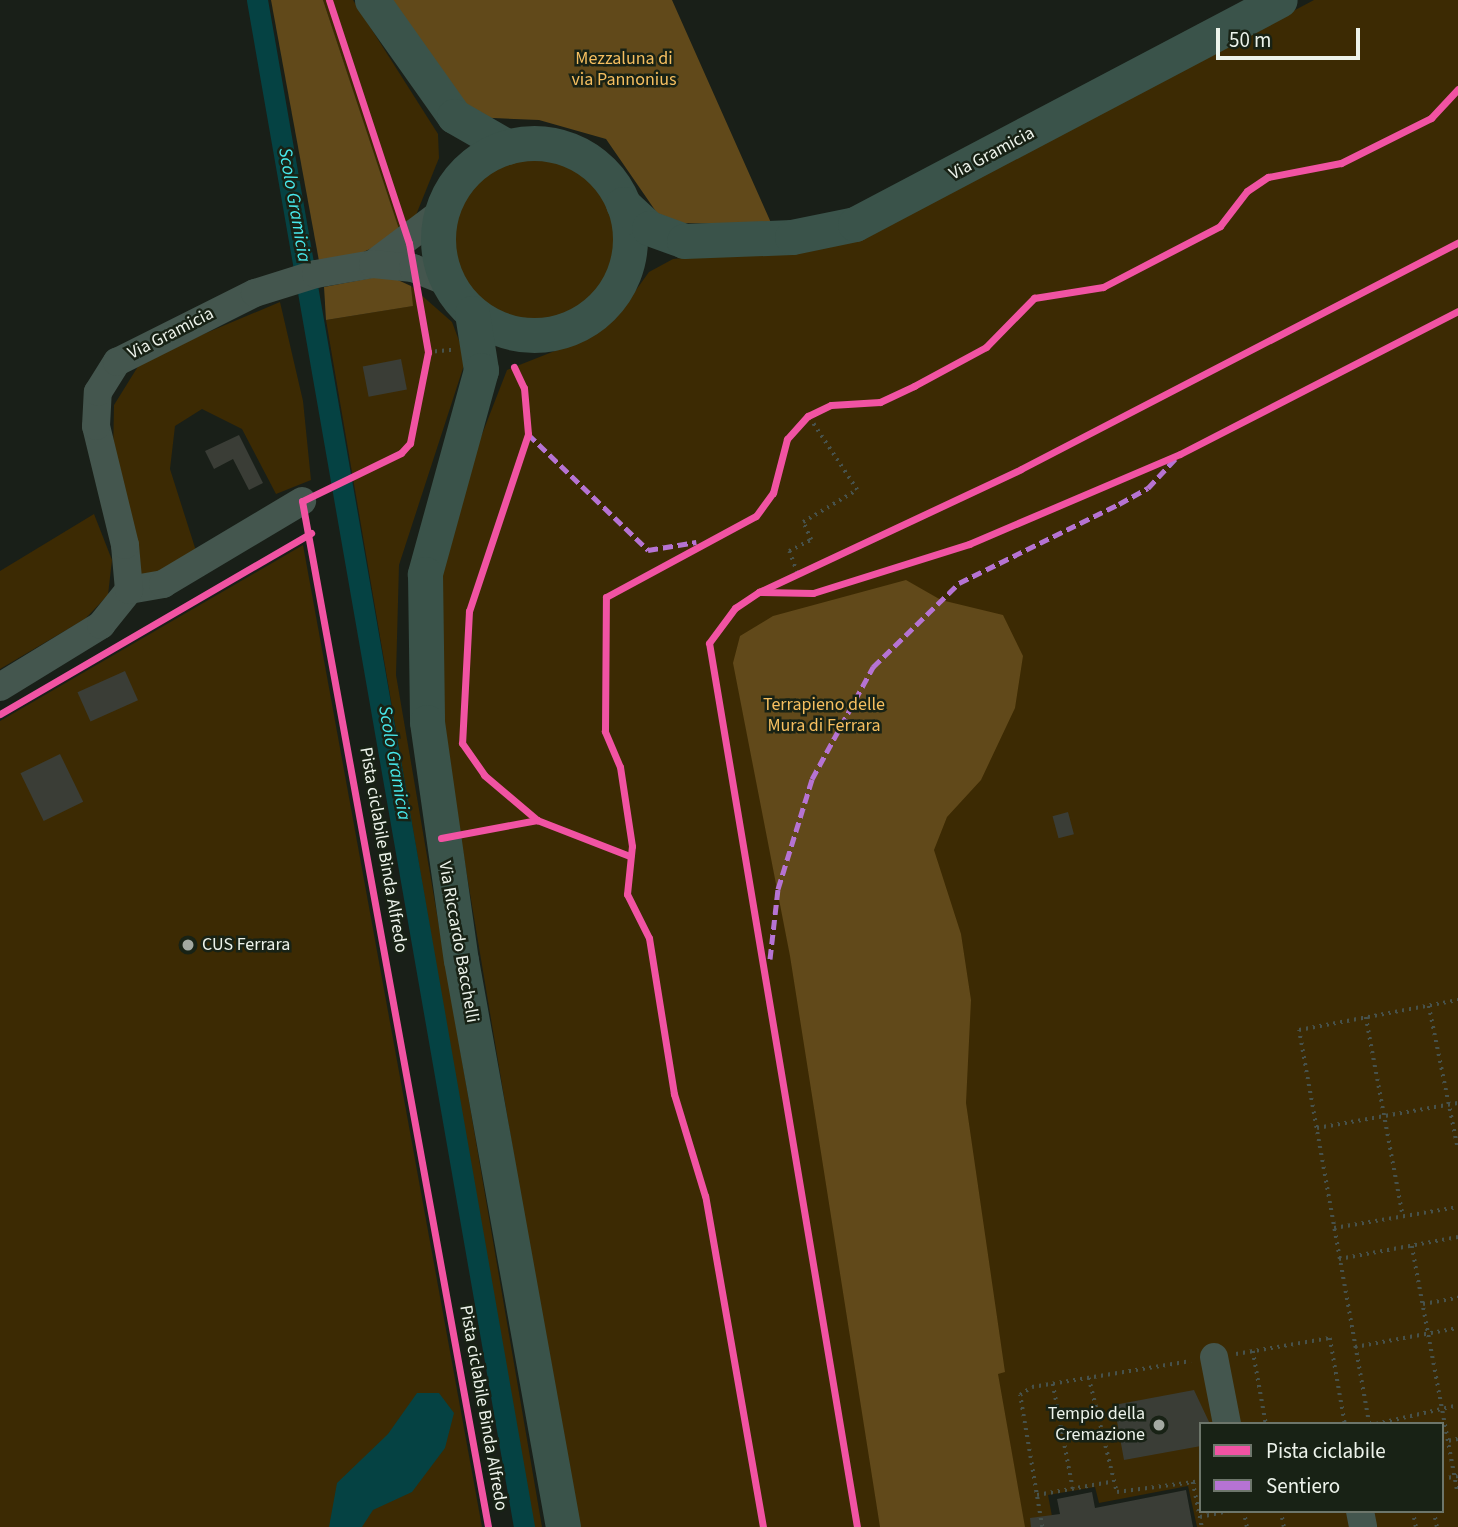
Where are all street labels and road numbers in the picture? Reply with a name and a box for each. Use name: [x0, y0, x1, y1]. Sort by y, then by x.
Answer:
street label: Via Gramicia: [946, 123, 1038, 185]
street label: Via Gramicia: [124, 303, 218, 365]
street label: Pista ciclabile Binda Alfredo: [354, 746, 412, 954]
street label: Via Riccardo Bacchelli: [433, 860, 483, 1024]
street label: Pista ciclabile Binda Alfredo: [454, 1304, 512, 1512]

